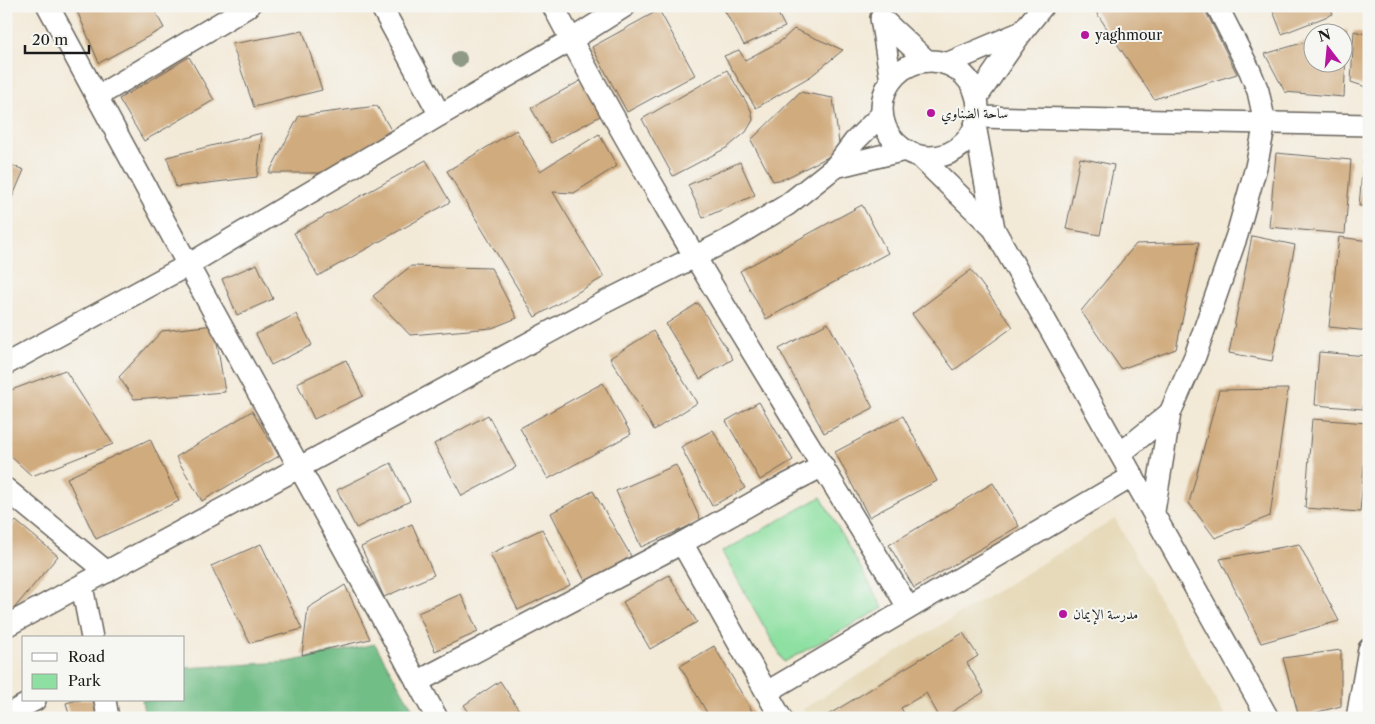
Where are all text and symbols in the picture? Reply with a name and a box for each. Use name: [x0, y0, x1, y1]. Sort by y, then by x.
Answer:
scale bar: [25, 22, 89, 54]
north arrow: [1302, 22, 1352, 72]
text: N: [1316, 25, 1333, 46]
place label: yaghmour: [1094, 26, 1162, 44]
marker: yaghmour: [1079, 29, 1091, 41]
text: 20 m: [32, 30, 68, 49]
place label: ساحة الضناوي: [941, 104, 1008, 125]
marker: ساحة الضناوي: [925, 107, 937, 119]
place label: مدرسة الإيمان: [1073, 605, 1138, 625]
marker: مدرسة الإيمان: [1057, 608, 1069, 620]
legend: [22, 636, 185, 702]
text: Road: [68, 647, 105, 666]
text: Park: [68, 671, 102, 690]

